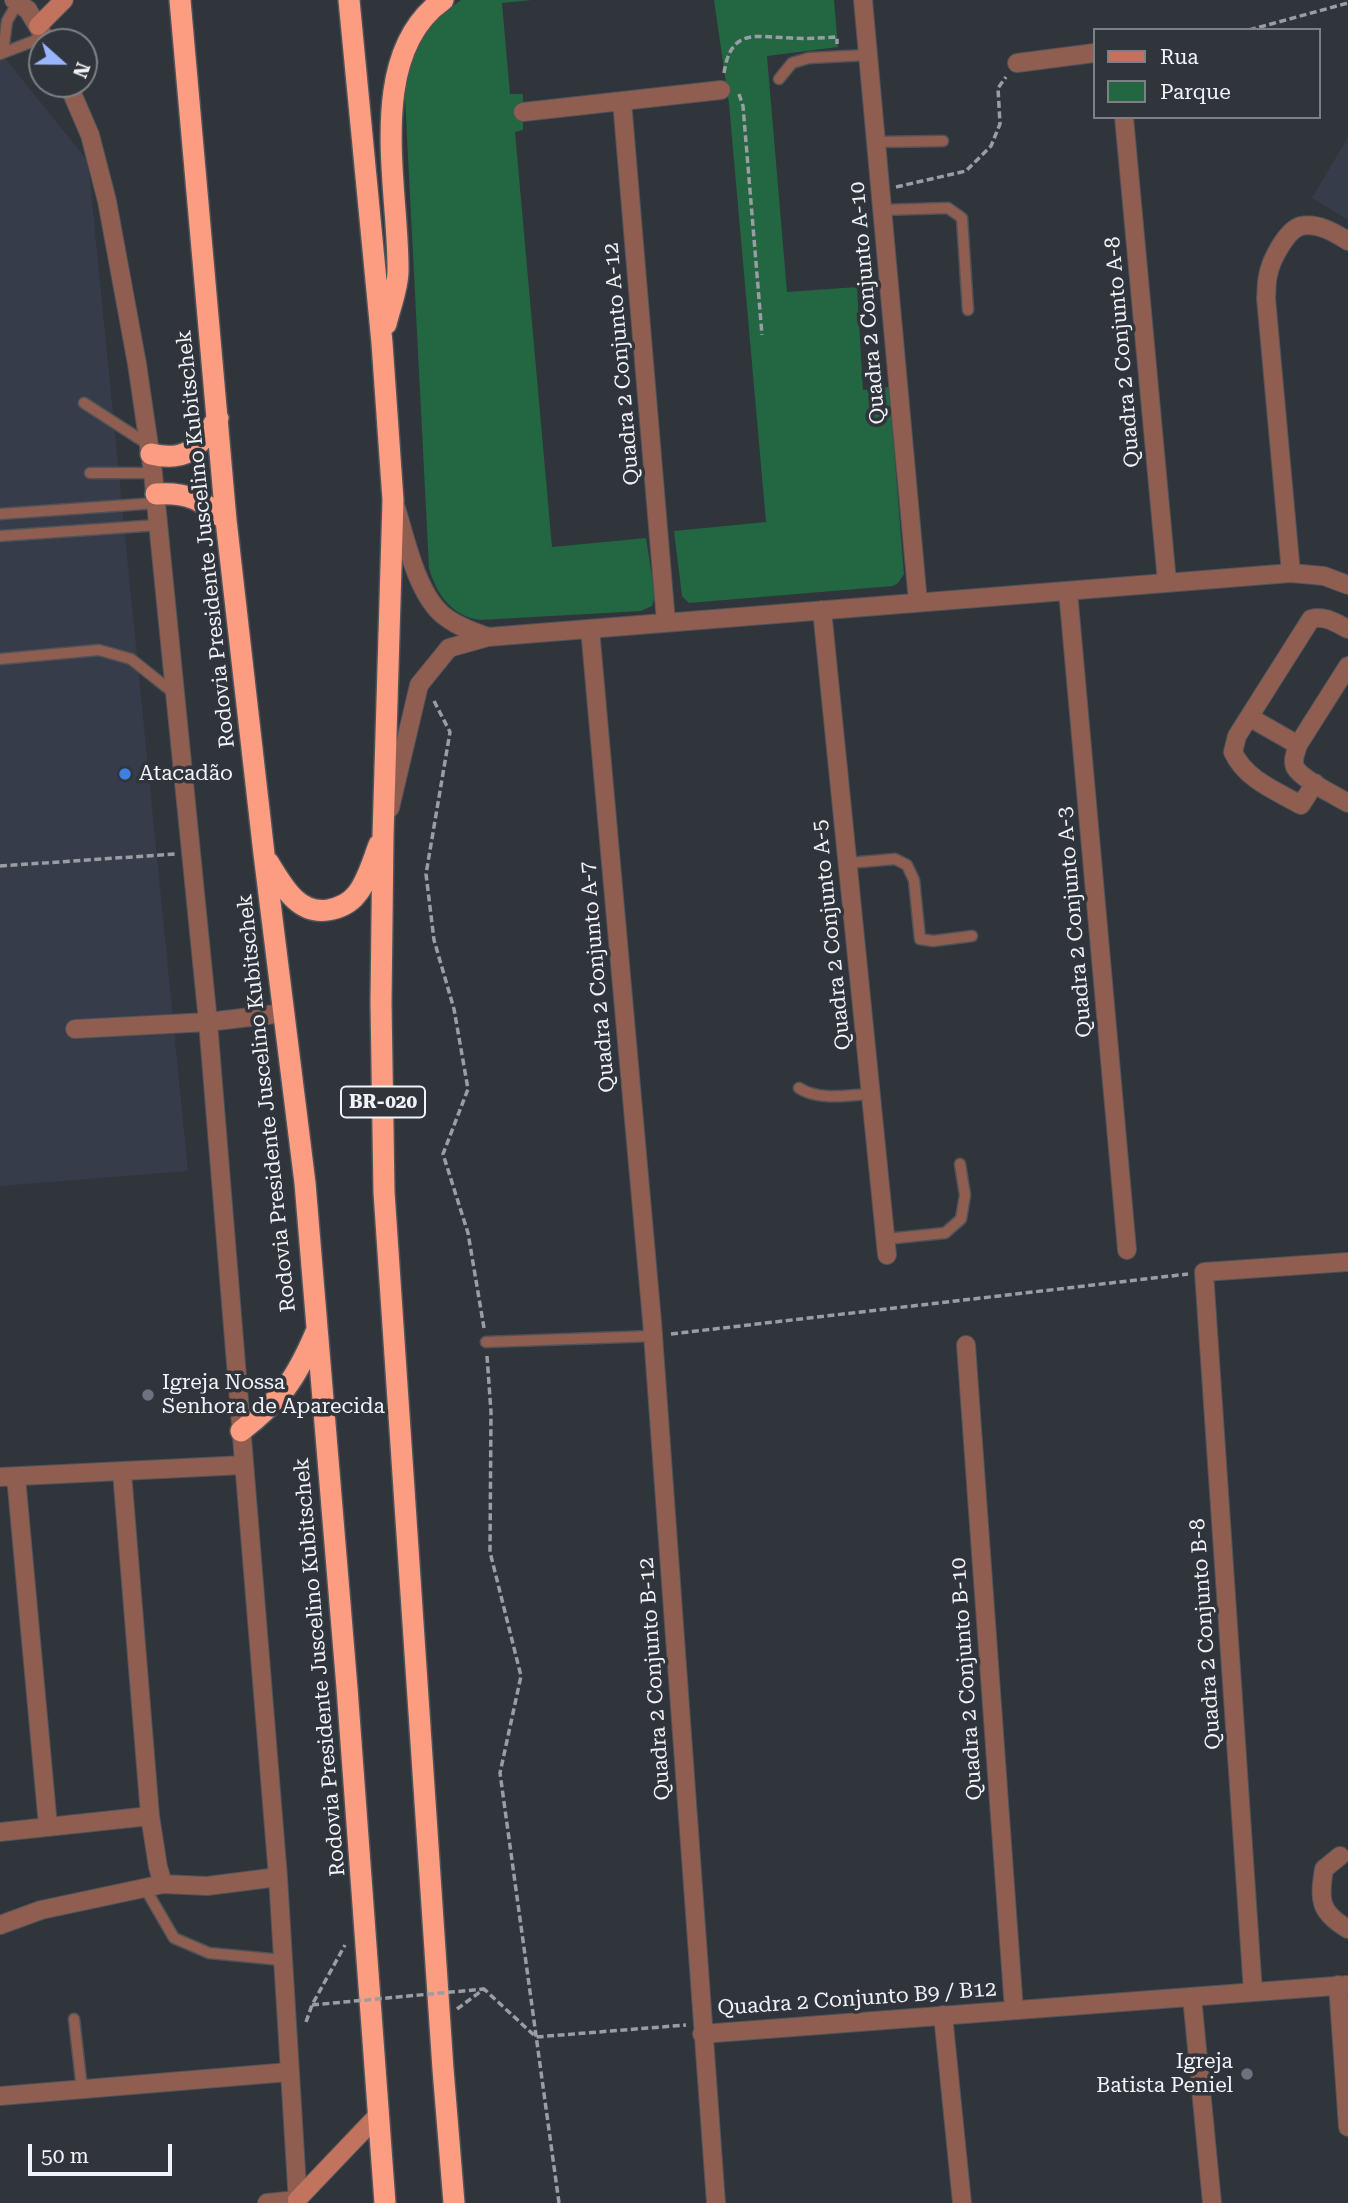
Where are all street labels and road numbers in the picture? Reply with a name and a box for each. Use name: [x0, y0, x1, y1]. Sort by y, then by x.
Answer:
street label: Quadra 2 Conjunto A-10: [845, 181, 891, 425]
street label: Quadra 2 Conjunto A-8: [1100, 235, 1146, 469]
street label: Quadra 2 Conjunto A-12: [599, 242, 645, 486]
street label: Rodovia Presidente Juscelino Kubitschek: [172, 329, 240, 749]
street label: Quadra 2 Conjunto A-3: [1052, 805, 1098, 1039]
street label: Quadra 2 Conjunto A-5: [807, 818, 857, 1052]
street label: Quadra 2 Conjunto A-7: [575, 860, 621, 1094]
street label: Rodovia Presidente Juscelino Kubitschek: [233, 893, 301, 1313]
road number: BR-020: [341, 1086, 425, 1118]
street label: Rodovia Presidente Juscelino Kubitschek: [289, 1457, 351, 1877]
street label: Quadra 2 Conjunto B-8: [1185, 1518, 1227, 1750]
street label: Quadra 2 Conjunto B-12: [634, 1557, 676, 1801]
street label: Quadra 2 Conjunto B-10: [946, 1557, 988, 1801]
street label: Quadra 2 Conjunto B9 / B12: [717, 1977, 997, 2021]

